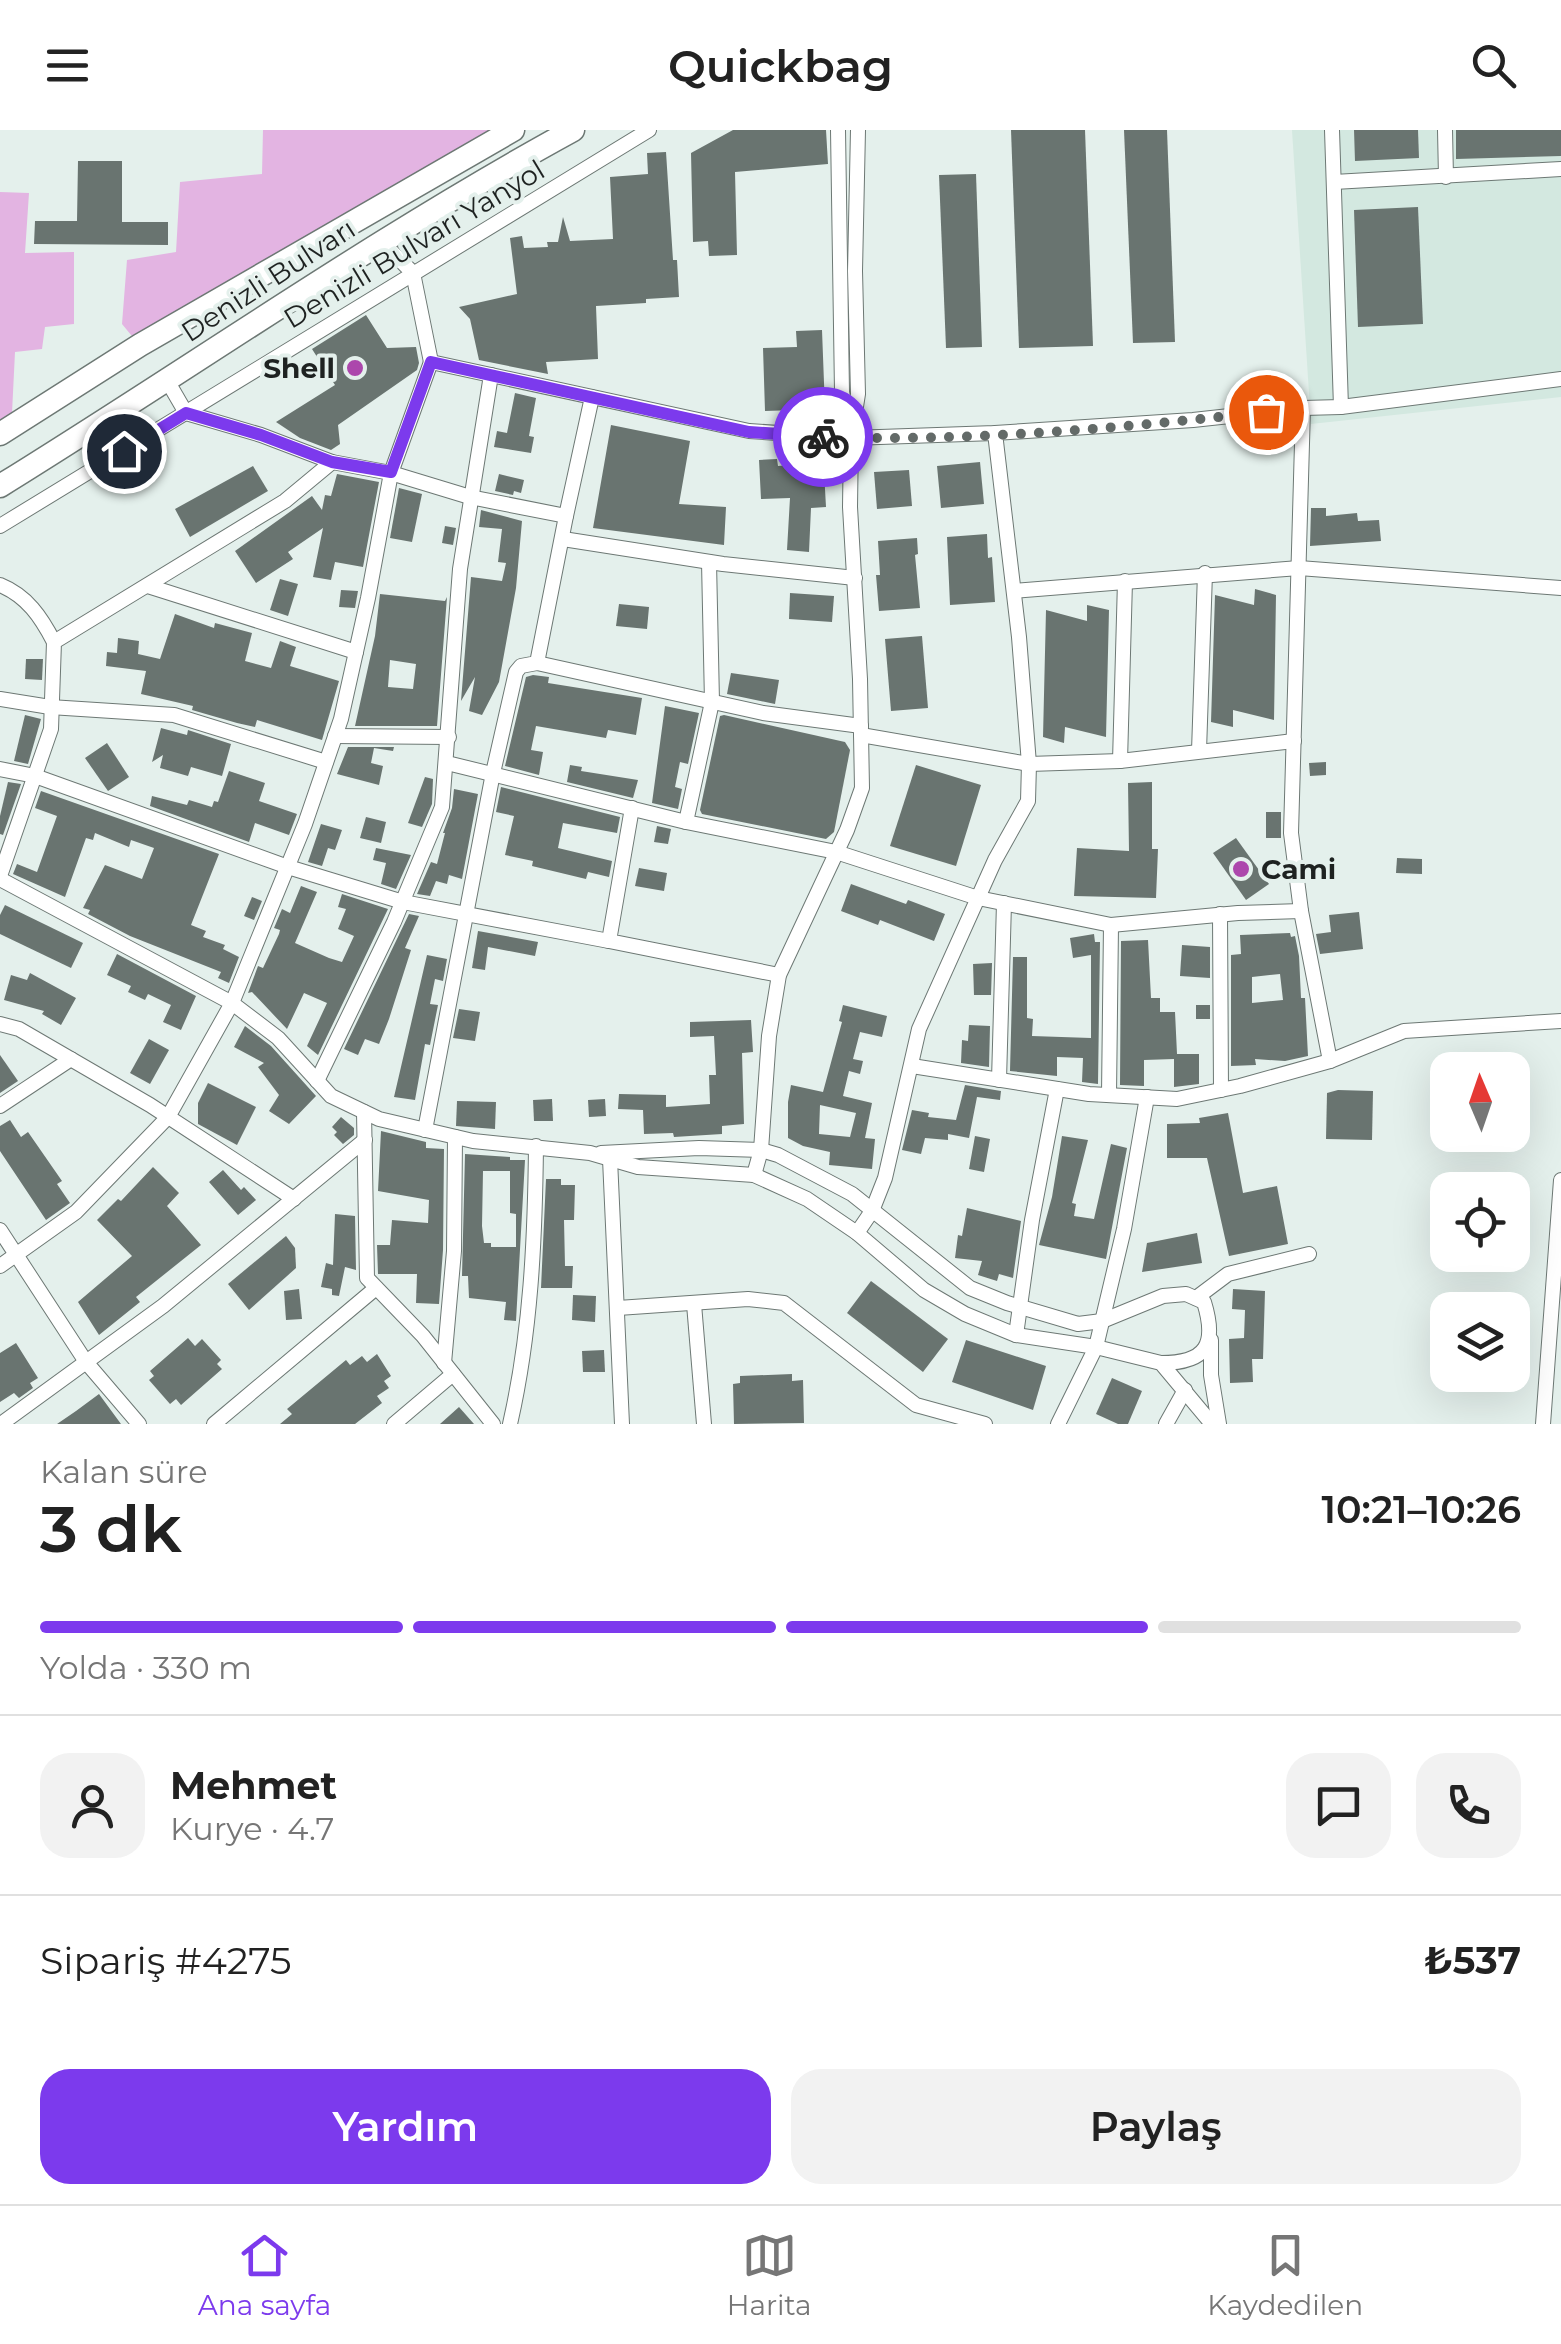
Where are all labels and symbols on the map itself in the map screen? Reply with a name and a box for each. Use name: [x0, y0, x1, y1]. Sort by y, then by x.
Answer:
street label: Denizli Bulvarı Yanyol: [277, 153, 551, 335]
street label: Denizli Bulvarı: [175, 211, 361, 349]
place label: Shell: [263, 351, 335, 385]
marker: Shell: [344, 357, 366, 379]
pin: [1224, 370, 1309, 455]
courier: [773, 387, 873, 487]
pin: [82, 409, 167, 494]
place label: Cami: [1261, 852, 1336, 886]
marker: Cami: [1230, 858, 1252, 880]
north arrow: [1430, 1052, 1530, 1152]

